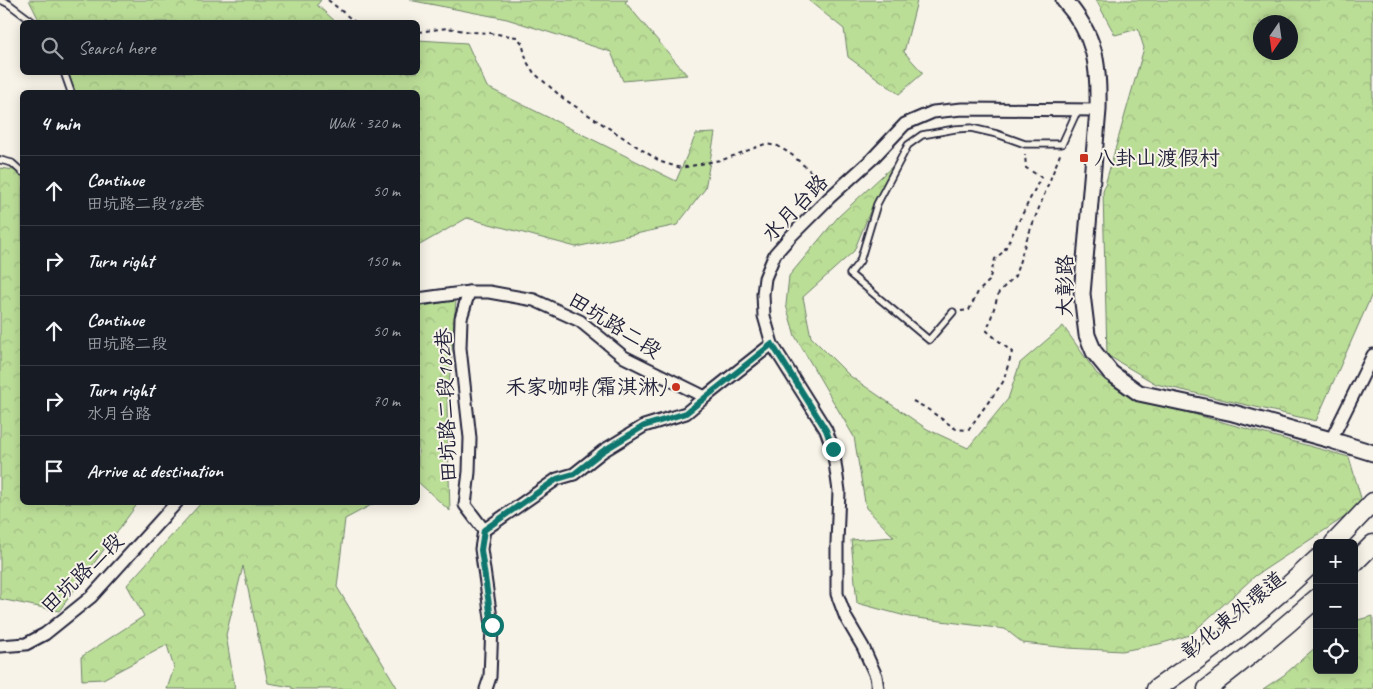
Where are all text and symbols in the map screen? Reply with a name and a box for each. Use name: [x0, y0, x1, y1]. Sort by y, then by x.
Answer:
north arrow: [1253, 15, 1298, 60]
search box: [20, 20, 420, 75]
icon: search: [38, 34, 66, 62]
text: Search here: [78, 36, 155, 60]
text: 4 min: [40, 110, 80, 136]
text: Walk · 320 m: [328, 113, 400, 133]
place label: 八卦山渡假村: [1094, 145, 1220, 171]
marker: 八卦山渡假村: [1078, 152, 1090, 164]
text: Continue: [87, 168, 144, 192]
street label: 水月台路: [756, 169, 834, 247]
icon: ahead: [40, 177, 68, 205]
text: 50 m: [373, 181, 400, 201]
text: 田坑路二段182巷: [87, 194, 205, 214]
icon: right: [40, 247, 68, 275]
text: Turn right: [87, 249, 154, 273]
text: 150 m: [366, 251, 400, 271]
street label: 大彰路: [1052, 255, 1078, 318]
street label: 田坑路二段: [564, 286, 666, 364]
text: Continue: [87, 308, 144, 332]
icon: ahead: [40, 317, 68, 345]
text: 50 m: [373, 321, 400, 341]
street label: 田坑路二段182巷: [430, 327, 462, 483]
text: 田坑路二段: [87, 334, 167, 354]
place label: 禾家咖啡(霜淇淋): [505, 374, 667, 400]
text: Turn right: [87, 378, 154, 402]
marker: 禾家咖啡(霜淇淋): [670, 381, 682, 393]
icon: right: [40, 387, 68, 415]
text: 70 m: [373, 391, 400, 411]
text: 水月台路: [87, 404, 151, 424]
route end: [822, 438, 845, 461]
icon: arrive: [40, 457, 68, 485]
text: Arrive at destination: [87, 459, 223, 483]
street label: 田坑路二段: [35, 527, 129, 619]
map controls: [1313, 539, 1358, 674]
button: +: [1313, 539, 1358, 584]
street label: 彰化東外環道: [1176, 565, 1290, 665]
button: −: [1313, 584, 1358, 629]
route start: [481, 614, 504, 637]
button: locate: [1313, 629, 1358, 674]

